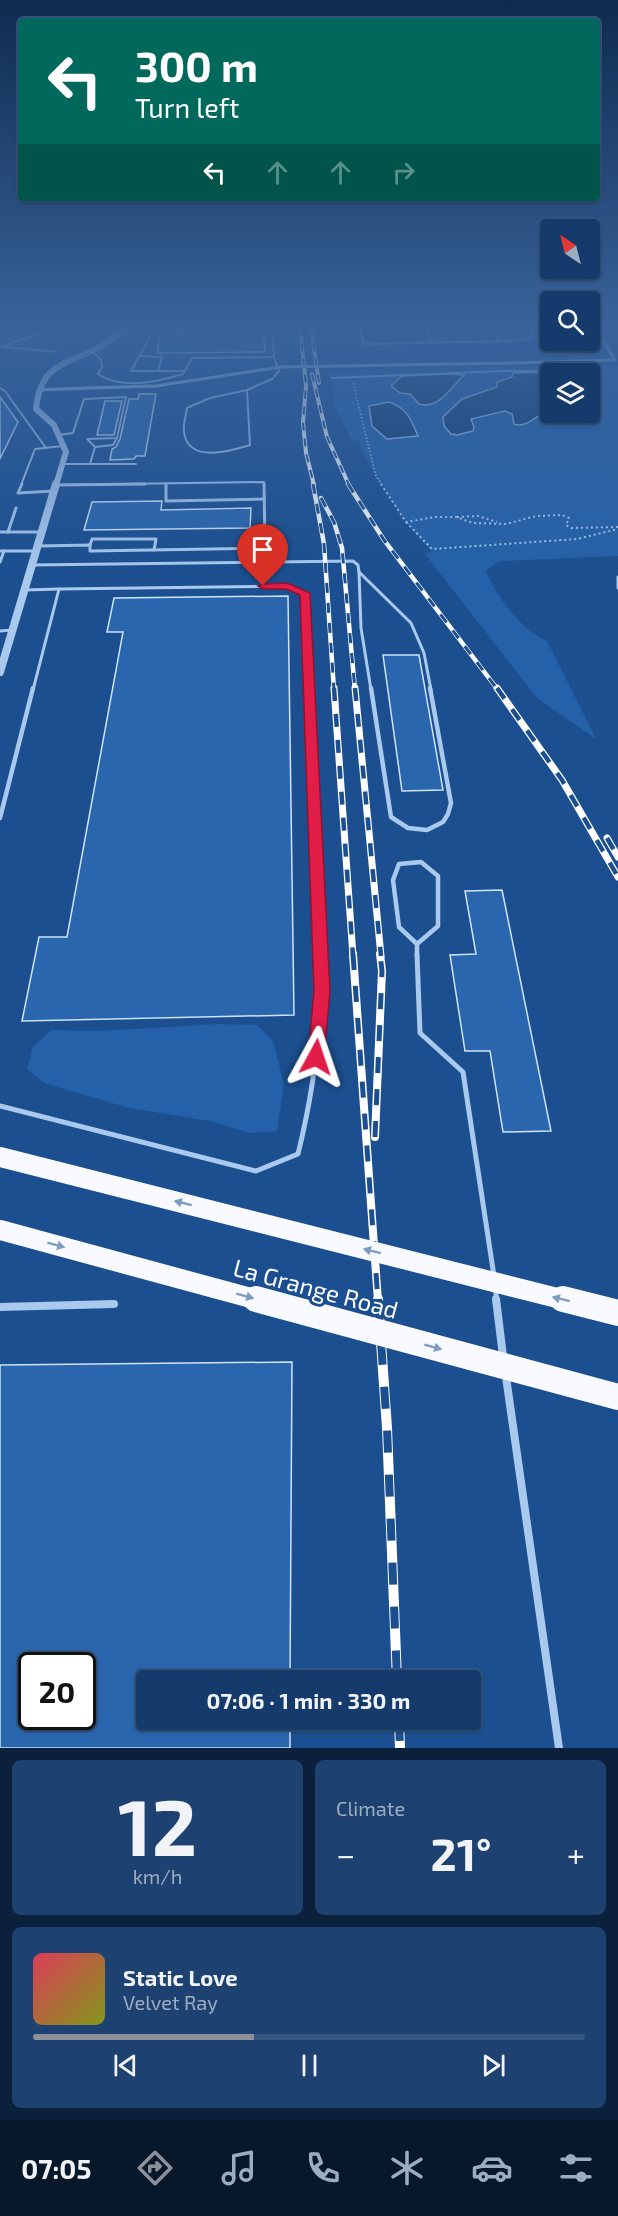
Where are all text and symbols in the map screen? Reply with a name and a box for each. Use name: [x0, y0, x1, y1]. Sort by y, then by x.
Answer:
text: 300 m: [135, 40, 258, 90]
icon: left: [36, 42, 114, 120]
text: Turn left: [135, 91, 239, 123]
icon: left: [198, 156, 231, 189]
icon: ahead: [261, 156, 294, 189]
icon: ahead: [324, 156, 357, 189]
icon: right: [387, 156, 420, 189]
north arrow: [540, 219, 600, 279]
map controls: [540, 219, 600, 423]
button: search: [540, 291, 600, 351]
button: layers: [540, 363, 600, 423]
pin: [237, 524, 288, 586]
icon: arrive: [246, 533, 279, 566]
position arrow: [284, 1025, 348, 1089]
one-way arrow: [174, 1197, 192, 1207]
one-way arrow: [47, 1241, 66, 1251]
one-way arrow: [363, 1245, 381, 1255]
street label: La Grange Road: [230, 1252, 402, 1324]
one-way arrow: [236, 1292, 254, 1302]
one-way arrow: [552, 1293, 570, 1303]
one-way arrow: [424, 1343, 442, 1352]
speed limit sign: 20: [18, 1652, 96, 1730]
text: 07:06 · 1 min · 330 m: [207, 1687, 410, 1713]
text: 12: [118, 1778, 197, 1872]
text: Climate: [336, 1796, 405, 1820]
text: 21°: [431, 1826, 492, 1880]
text: −: [336, 1834, 355, 1874]
text: +: [567, 1834, 585, 1874]
text: km/h: [133, 1864, 182, 1888]
text: Static Love: [123, 1964, 238, 1990]
text: Velvet Ray: [123, 1990, 218, 2014]
icon: previous: [109, 2049, 142, 2082]
icon: pause: [293, 2049, 326, 2082]
icon: next: [477, 2049, 510, 2082]
icon: directions: [134, 2147, 176, 2189]
icon: music: [218, 2147, 260, 2189]
icon: phone: [302, 2147, 344, 2189]
icon: climate: [386, 2147, 428, 2189]
icon: car: [471, 2147, 513, 2189]
icon: filters: [555, 2147, 597, 2189]
text: 07:05: [21, 2152, 91, 2184]

